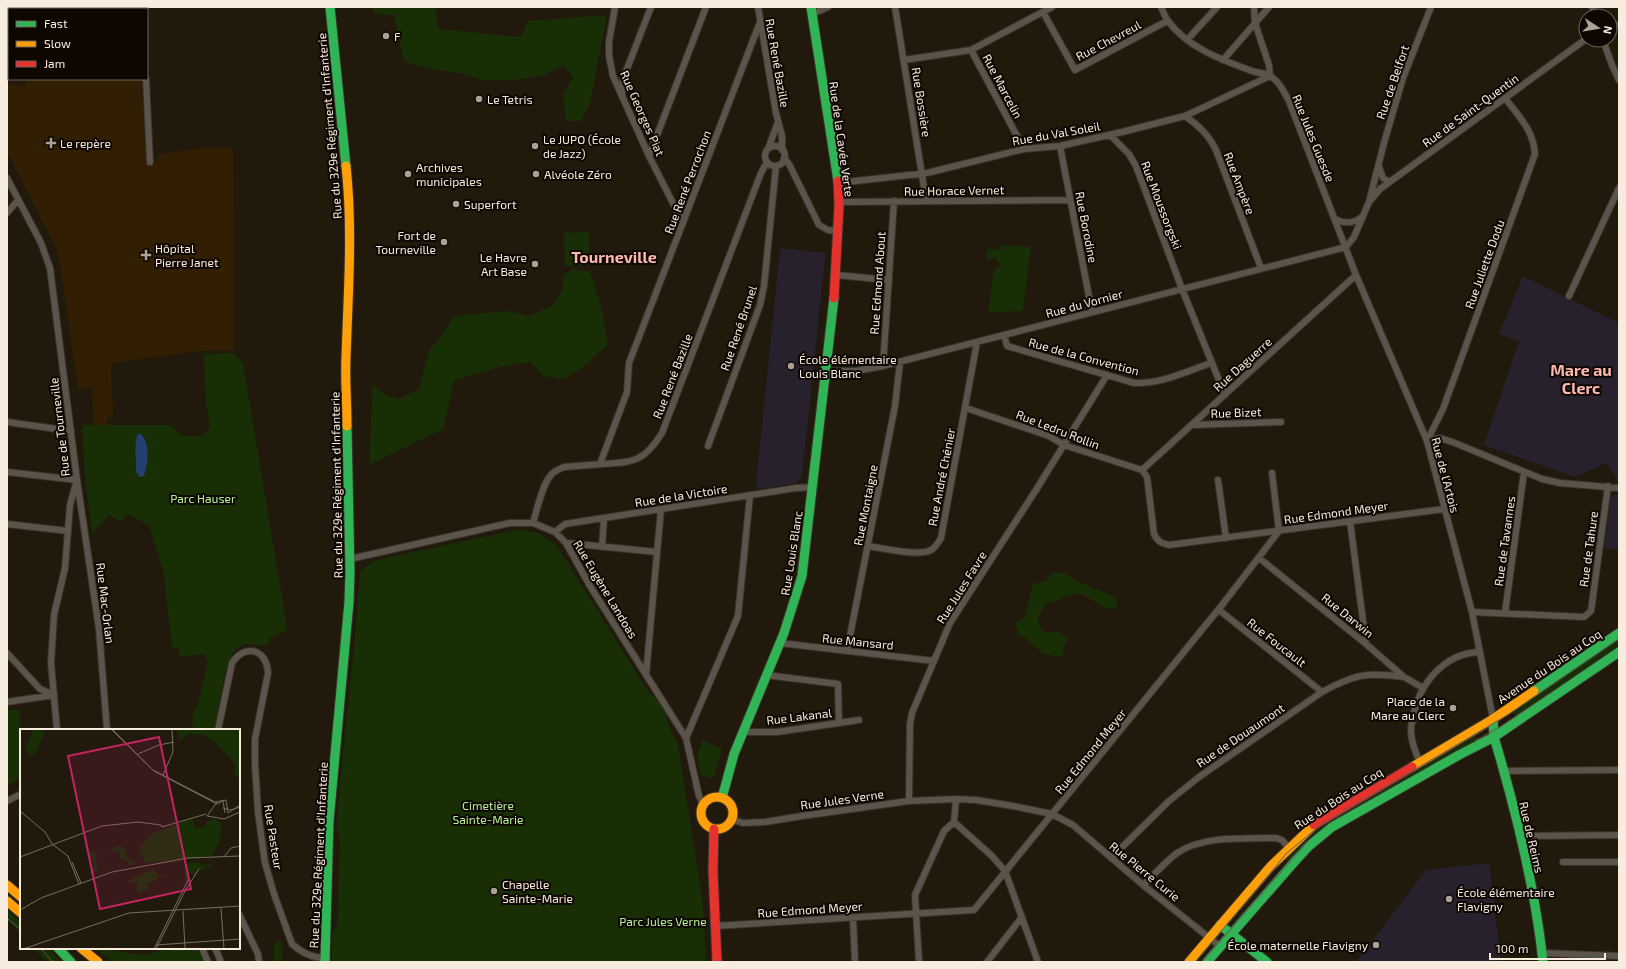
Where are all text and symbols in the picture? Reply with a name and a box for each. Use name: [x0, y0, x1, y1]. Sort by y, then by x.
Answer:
legend: [8, 8, 148, 80]
north arrow: [1578, 8, 1618, 48]
text: Fast: [44, 16, 68, 30]
street label: Rue René Bazille: [763, 17, 793, 109]
street label: Rue Chevreul: [1073, 17, 1143, 63]
text: N: [1601, 25, 1615, 35]
place label: F: [394, 29, 401, 43]
marker: F: [381, 31, 391, 41]
street label: Rue du 329e Régiment d'Infanterie: [314, 32, 344, 220]
text: Slow: [44, 36, 71, 50]
street label: Rue de Belfort: [1373, 43, 1411, 121]
street label: Rue Marcelin: [980, 51, 1026, 121]
text: Jam: [44, 56, 65, 70]
street label: Rue Bossière: [910, 66, 934, 138]
street label: Rue Georges Piat: [618, 68, 668, 158]
street label: Rue de Saint-Quentin: [1419, 70, 1521, 150]
street label: Rue de la Cavée Verte: [827, 80, 857, 198]
place label: Le Tetris: [487, 92, 533, 106]
street label: Rue Jules Guesde: [1290, 92, 1338, 184]
marker: Le Tetris: [474, 94, 484, 104]
street label: Rue du Val Soleil: [1011, 118, 1102, 148]
street label: Rue René Perrochon: [661, 128, 713, 236]
place label: Le JUPO (École de Jazz): [543, 132, 621, 160]
place label: Le repère: [60, 136, 111, 150]
marker: Le repère: [45, 137, 57, 149]
marker: Le JUPO (École de Jazz): [530, 141, 540, 151]
street label: Rue Ampère: [1222, 150, 1258, 216]
street label: Rue Moussorgski: [1139, 159, 1185, 251]
place label: Archives municipales: [416, 160, 482, 188]
place label: Alvéole Zéro: [544, 167, 612, 181]
marker: Archives municipales: [403, 169, 413, 179]
marker: Alvéole Zéro: [531, 169, 541, 179]
street label: Rue Horace Vernet: [904, 182, 1005, 198]
street label: Rue Borodine: [1073, 190, 1101, 264]
place label: Superfort: [464, 197, 517, 211]
marker: Superfort: [451, 199, 461, 209]
street label: Rue Juliette Dodu: [1461, 218, 1507, 310]
place label: Fort de Tourneville: [376, 228, 436, 256]
street label: Rue Edmond About: [866, 231, 888, 335]
marker: Fort de Tourneville: [439, 237, 449, 247]
place label: Hôpital Pierre Janet: [155, 241, 219, 269]
district label: Tourneville: [571, 247, 657, 266]
marker: Hôpital Pierre Janet: [140, 249, 152, 261]
place label: Le Havre Art Base: [480, 250, 527, 278]
marker: Le Havre Art Base: [530, 259, 540, 269]
street label: Rue René Brunel: [717, 283, 759, 373]
street label: Rue du Vornier: [1044, 286, 1124, 320]
street label: Rue René Bazille: [649, 331, 695, 421]
street label: Rue Daguerre: [1210, 334, 1274, 394]
street label: Rue de la Convention: [1027, 335, 1141, 378]
place label: École élémentaire Louis Blanc: [799, 352, 897, 380]
district label: Mare au Clerc: [1550, 360, 1612, 397]
marker: École élémentaire Louis Blanc: [786, 361, 796, 371]
street label: Rue de Tourneville: [46, 377, 72, 477]
street label: Rue du 329e Régiment d'Infanterie: [327, 392, 345, 578]
street label: Rue Bizet: [1210, 404, 1262, 420]
street label: Rue Ledru Rollin: [1014, 407, 1102, 451]
street label: Rue André Chénier: [925, 427, 957, 527]
street label: Rue de l'Artois: [1429, 436, 1463, 514]
street label: Rue Montaigne: [850, 463, 880, 547]
street label: Rue de la Victoire: [634, 481, 728, 509]
park label: Parc Hauser: [170, 491, 236, 505]
street label: Rue de Tavannes: [1491, 495, 1517, 587]
street label: Rue Edmond Meyer: [1283, 498, 1389, 526]
street label: Rue Louis Blanc: [777, 510, 805, 596]
street label: Rue de Tahure: [1576, 510, 1600, 588]
street label: Rue Eugène Landoas: [571, 537, 641, 641]
street label: Rue Jules Favre: [933, 548, 989, 626]
street label: Rue Mac-Orlan: [94, 562, 118, 644]
street label: Rue Darwin: [1319, 590, 1377, 640]
street label: Rue Foucault: [1245, 615, 1309, 670]
street label: Avenue du Bois au Coq: [1495, 626, 1603, 706]
street label: Rue Mansard: [822, 630, 894, 652]
place label: Place de la Mare au Clerc: [1371, 694, 1445, 722]
street label: Rue de Douaumont: [1193, 700, 1287, 770]
marker: Place de la Mare au Clerc: [1448, 703, 1458, 713]
street label: Rue Lakanal: [765, 705, 833, 727]
street label: Rue Edmond Meyer: [1051, 706, 1129, 796]
inset map: [20, 729, 240, 949]
street label: Rue du 329e Régiment d'Infanterie: [306, 761, 330, 949]
street label: Rue du Bois au Coq: [1291, 764, 1385, 832]
street label: Rue Jules Verne: [799, 786, 885, 812]
park label: Cimetière Sainte-Marie: [452, 798, 524, 826]
street label: Rue de Reims: [1517, 800, 1547, 874]
street label: Rue Pasteur: [262, 803, 286, 871]
street label: Rue Pierre Curie: [1107, 838, 1183, 904]
place label: Chapelle Sainte-Marie: [502, 877, 573, 905]
place label: École élémentaire Flavigny: [1457, 885, 1555, 913]
marker: Chapelle Sainte-Marie: [489, 886, 499, 896]
marker: École élémentaire Flavigny: [1444, 894, 1454, 904]
street label: Rue Edmond Meyer: [757, 898, 863, 920]
park label: Parc Jules Verne: [619, 914, 707, 928]
scale bar: [1490, 935, 1605, 961]
place label: École maternelle Flavigny: [1227, 938, 1369, 952]
marker: École maternelle Flavigny: [1371, 940, 1381, 950]
text: 100 m: [1496, 941, 1528, 955]

